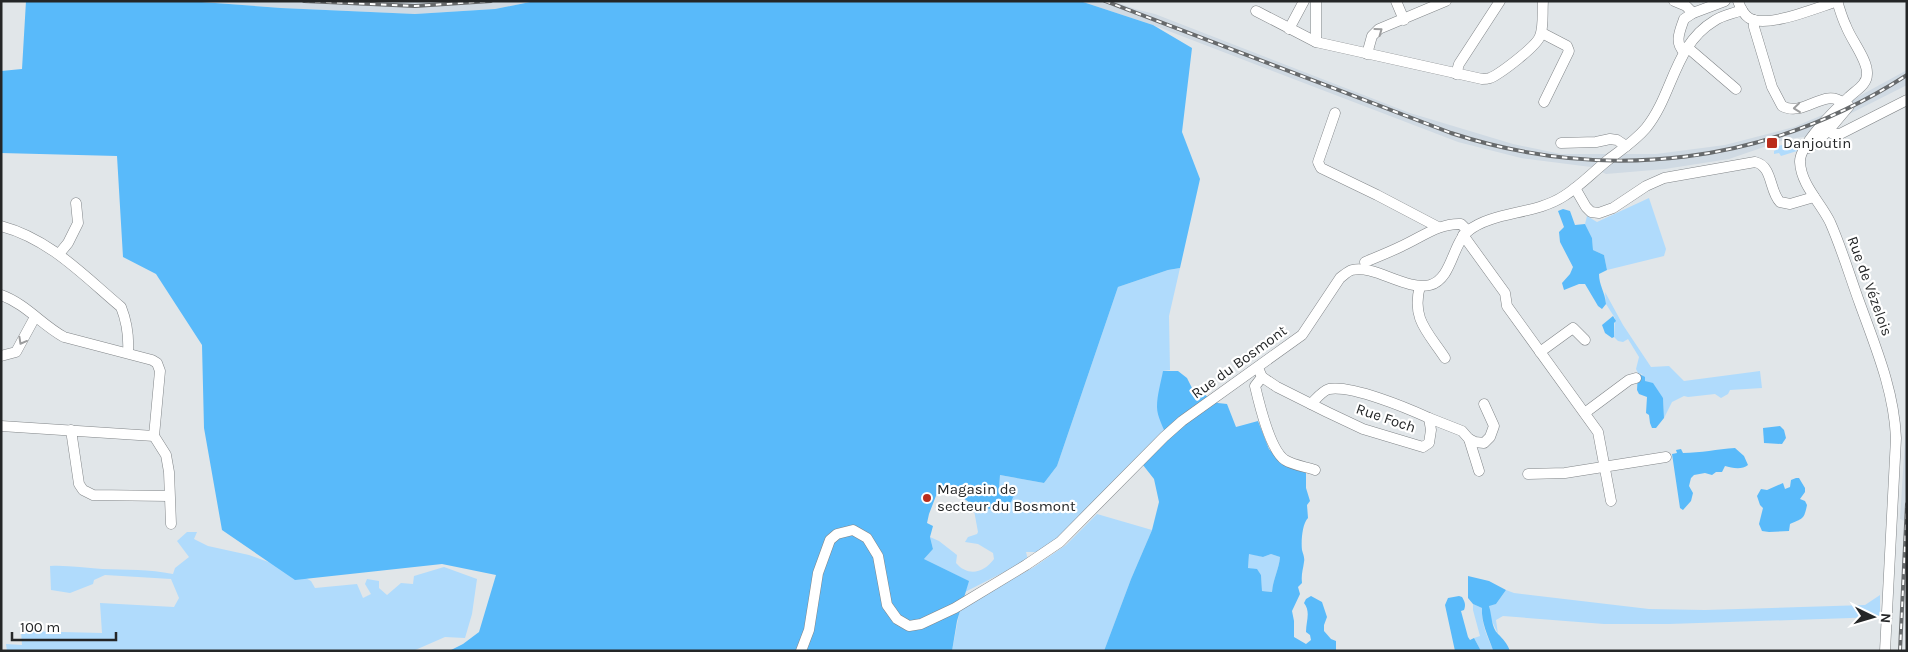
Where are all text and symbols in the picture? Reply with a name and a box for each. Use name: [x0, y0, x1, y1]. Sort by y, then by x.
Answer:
one-way arrow: [1374, 28, 1383, 37]
one-way arrow: [1793, 102, 1801, 113]
place label: Danjoutin: [1783, 134, 1851, 152]
marker: Danjoutin: [1765, 136, 1779, 150]
street label: Rue de Vézelois: [1844, 234, 1896, 338]
street label: Rue du Bosmont: [1188, 321, 1290, 403]
one-way arrow: [18, 336, 28, 345]
street label: Rue Foch: [1354, 399, 1418, 437]
place label: Magasin de secteur du Bosmont: [937, 480, 1076, 515]
marker: Magasin de secteur du Bosmont: [921, 492, 933, 504]
north arrow: [1848, 592, 1898, 642]
scale bar: [12, 610, 116, 642]
text: N: [1877, 612, 1894, 624]
text: 100 m: [20, 618, 60, 636]

